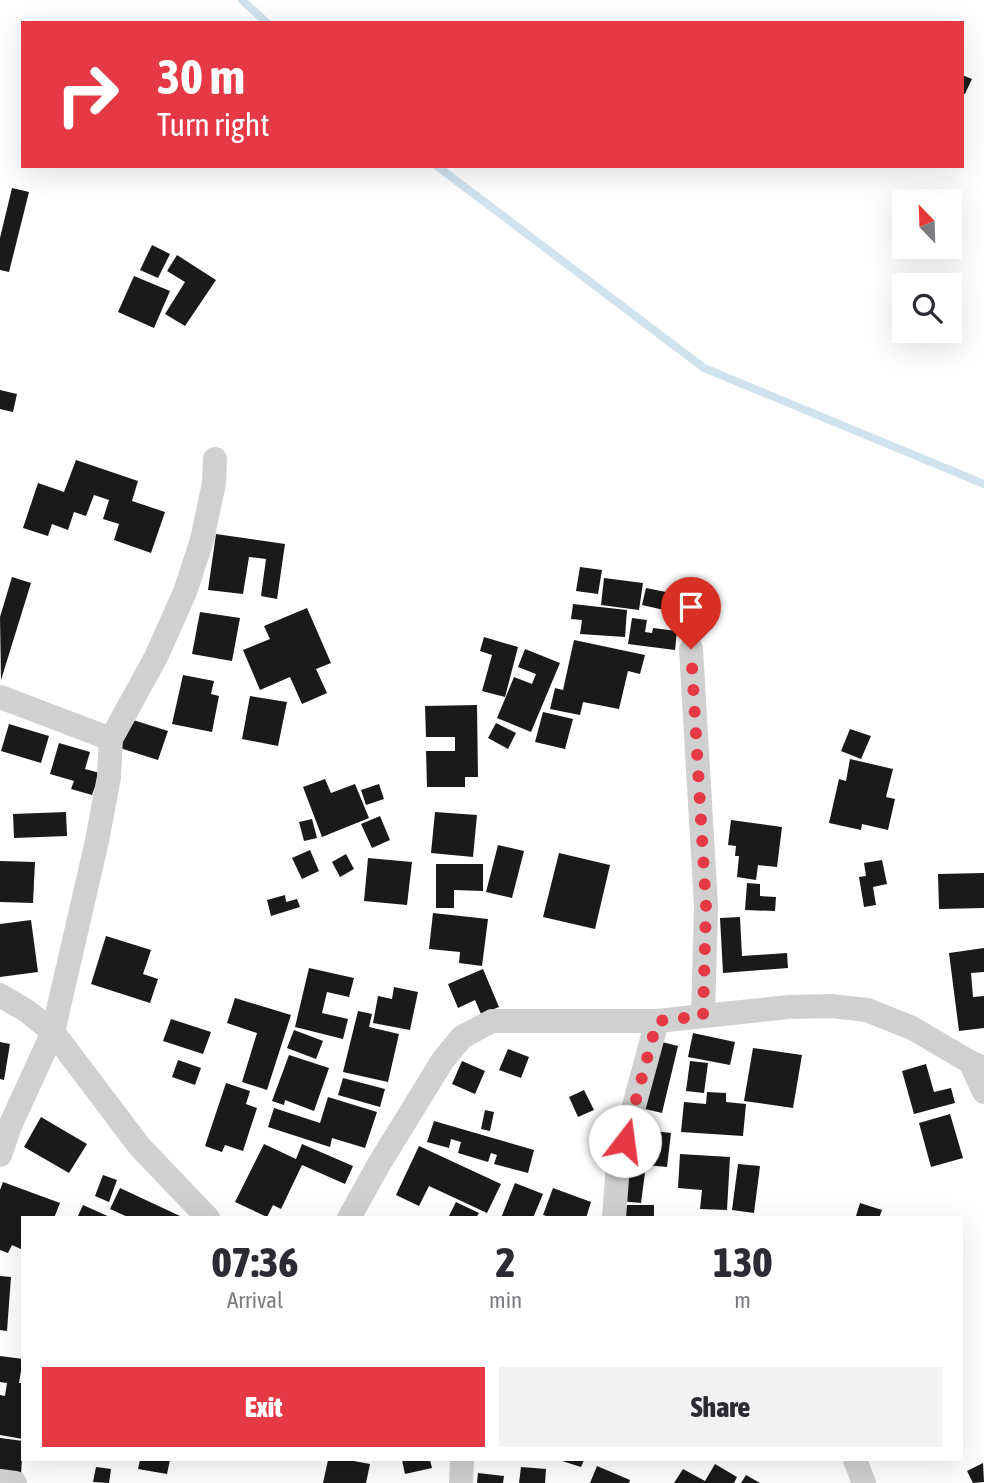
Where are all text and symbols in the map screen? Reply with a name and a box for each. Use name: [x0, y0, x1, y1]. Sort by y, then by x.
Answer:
text: 30 m: [157, 48, 245, 104]
icon: right: [42, 49, 133, 140]
text: Turn right: [157, 106, 270, 143]
north arrow: [892, 189, 962, 259]
map controls: [892, 189, 962, 343]
button: search: [892, 273, 962, 343]
pin: [661, 577, 721, 649]
icon: arrive: [672, 588, 710, 626]
position arrow: [588, 1104, 662, 1178]
text: 07:36: [212, 1238, 298, 1286]
text: 2: [496, 1238, 515, 1286]
text: 130: [713, 1238, 772, 1286]
text: Arrival: [227, 1287, 283, 1313]
text: min: [489, 1287, 522, 1313]
text: m: [734, 1287, 751, 1313]
button: Exit: [42, 1367, 485, 1447]
button: Share: [499, 1367, 942, 1447]

